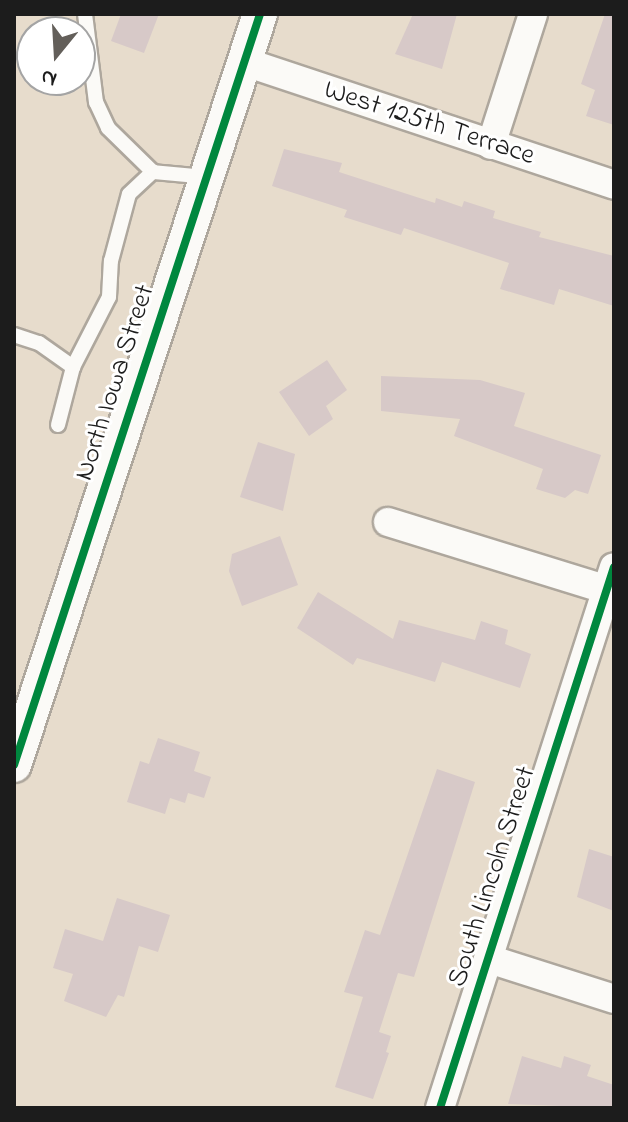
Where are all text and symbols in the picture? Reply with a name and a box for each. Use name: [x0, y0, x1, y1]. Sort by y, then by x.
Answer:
north arrow: [16, 16, 96, 96]
text: N: [37, 59, 61, 94]
street label: West 125th Terrace: [319, 74, 539, 174]
street label: North Iowa Street: [68, 281, 164, 485]
street label: South Lincoln Street: [442, 763, 544, 991]

